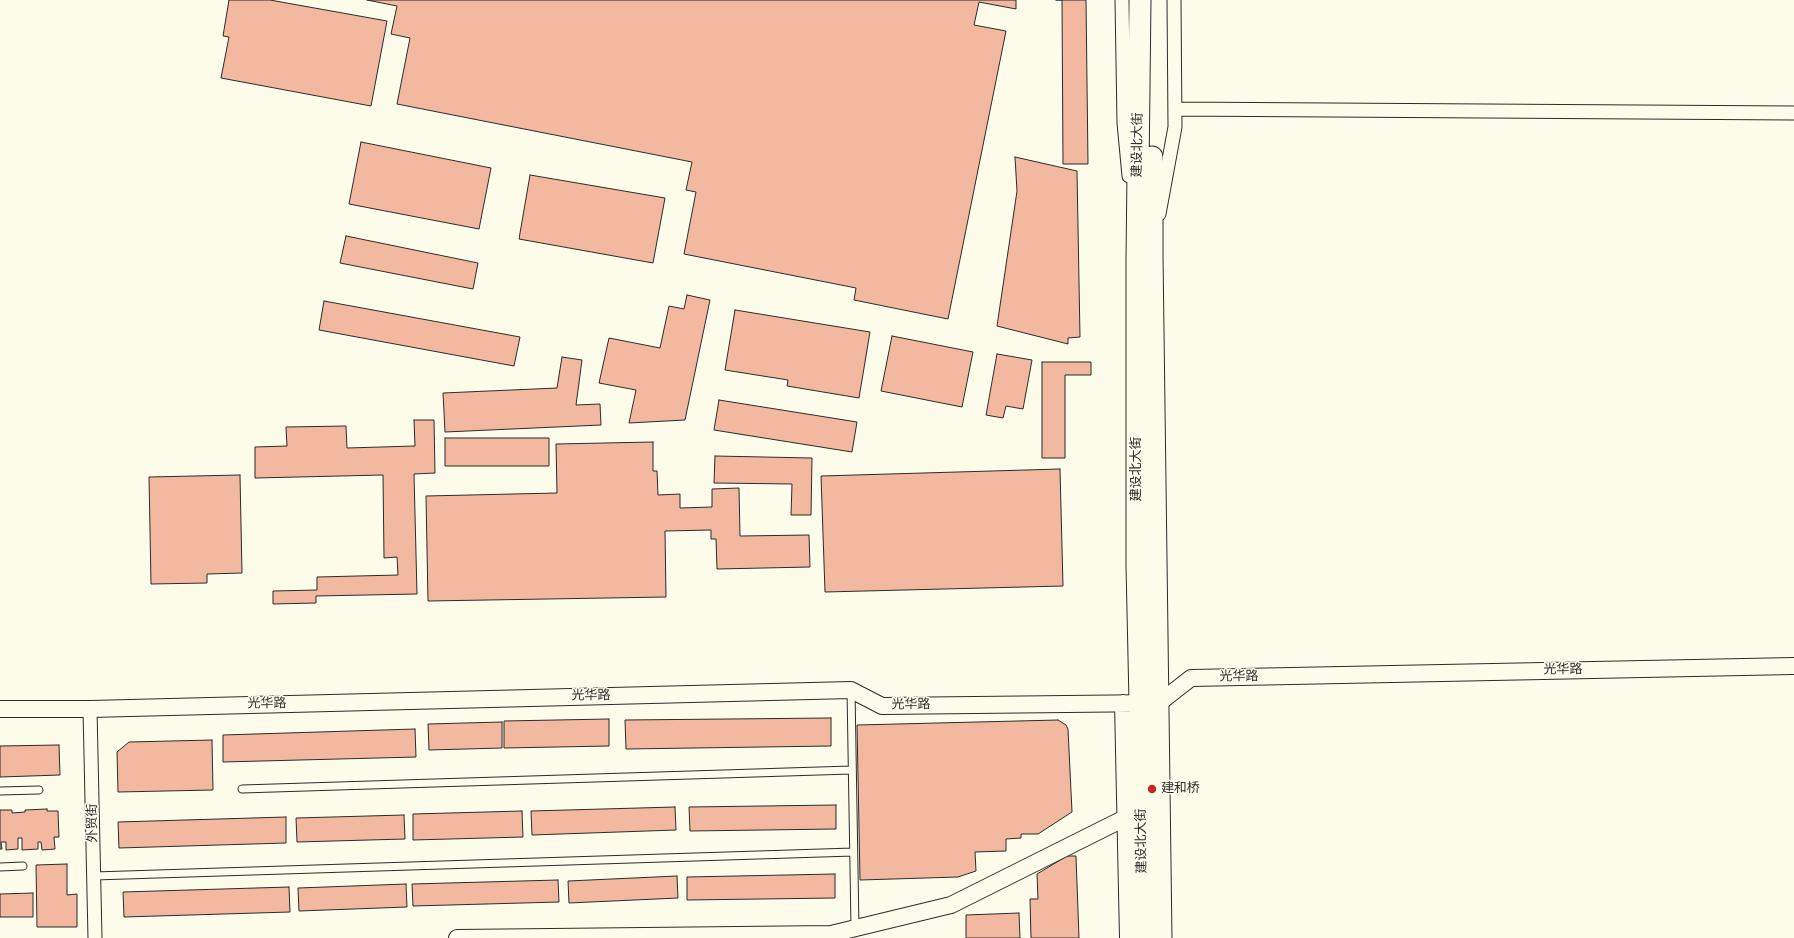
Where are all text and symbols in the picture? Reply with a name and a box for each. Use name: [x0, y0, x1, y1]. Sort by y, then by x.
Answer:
street label: 建设北大街: [1130, 112, 1146, 178]
street label: 建设北大街: [1129, 437, 1145, 501]
street label: 光华路: [1543, 662, 1583, 678]
street label: 光华路: [1219, 669, 1259, 685]
street label: 光华路: [571, 688, 611, 704]
street label: 光华路: [247, 696, 287, 712]
street label: 光华路: [891, 697, 931, 713]
place label: 建和桥: [1161, 781, 1200, 797]
marker: 建和桥: [1146, 783, 1158, 795]
street label: 外贸街: [85, 803, 101, 843]
street label: 建设北大街: [1134, 808, 1150, 874]

